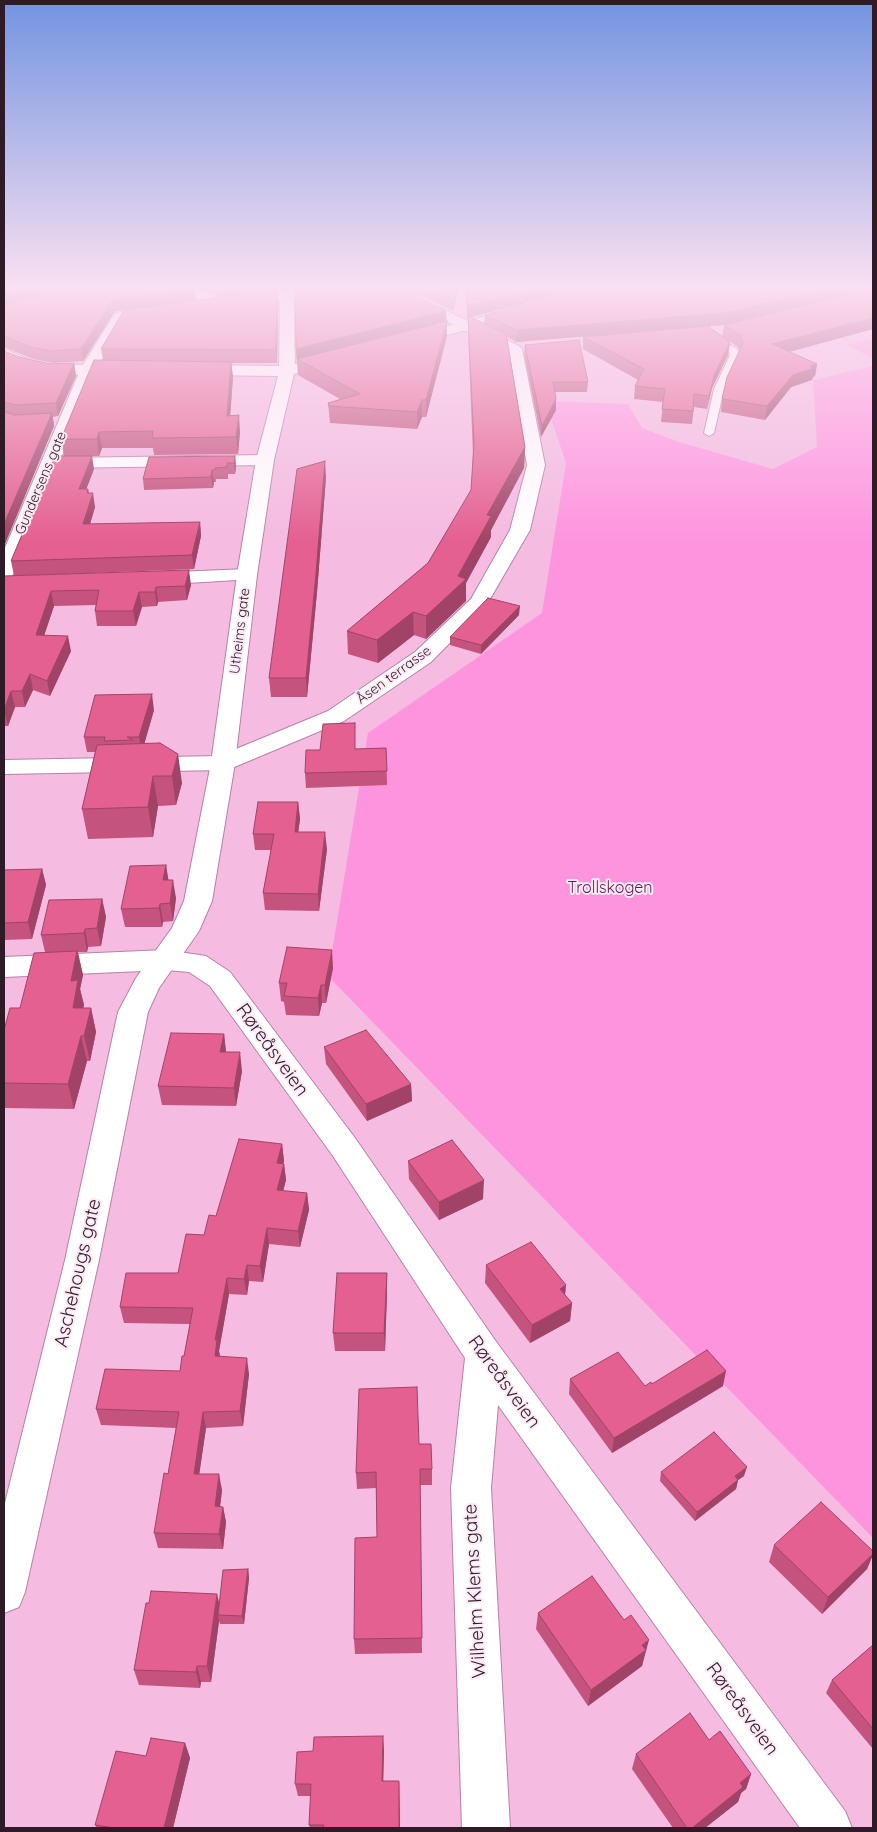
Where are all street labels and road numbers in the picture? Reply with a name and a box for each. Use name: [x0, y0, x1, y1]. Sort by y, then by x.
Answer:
street label: Gundersens gate: [12, 429, 70, 537]
street label: Utheims gate: [226, 587, 254, 675]
street label: Åsen terrasse: [353, 642, 435, 708]
street label: Røreåsveien: [231, 999, 313, 1101]
street label: Aschehougs gate: [50, 1197, 106, 1349]
street label: Røreåsveien: [463, 1331, 545, 1433]
street label: Wilhelm Klems gate: [459, 1503, 491, 1679]
street label: Røreåsveien: [701, 1658, 783, 1760]

